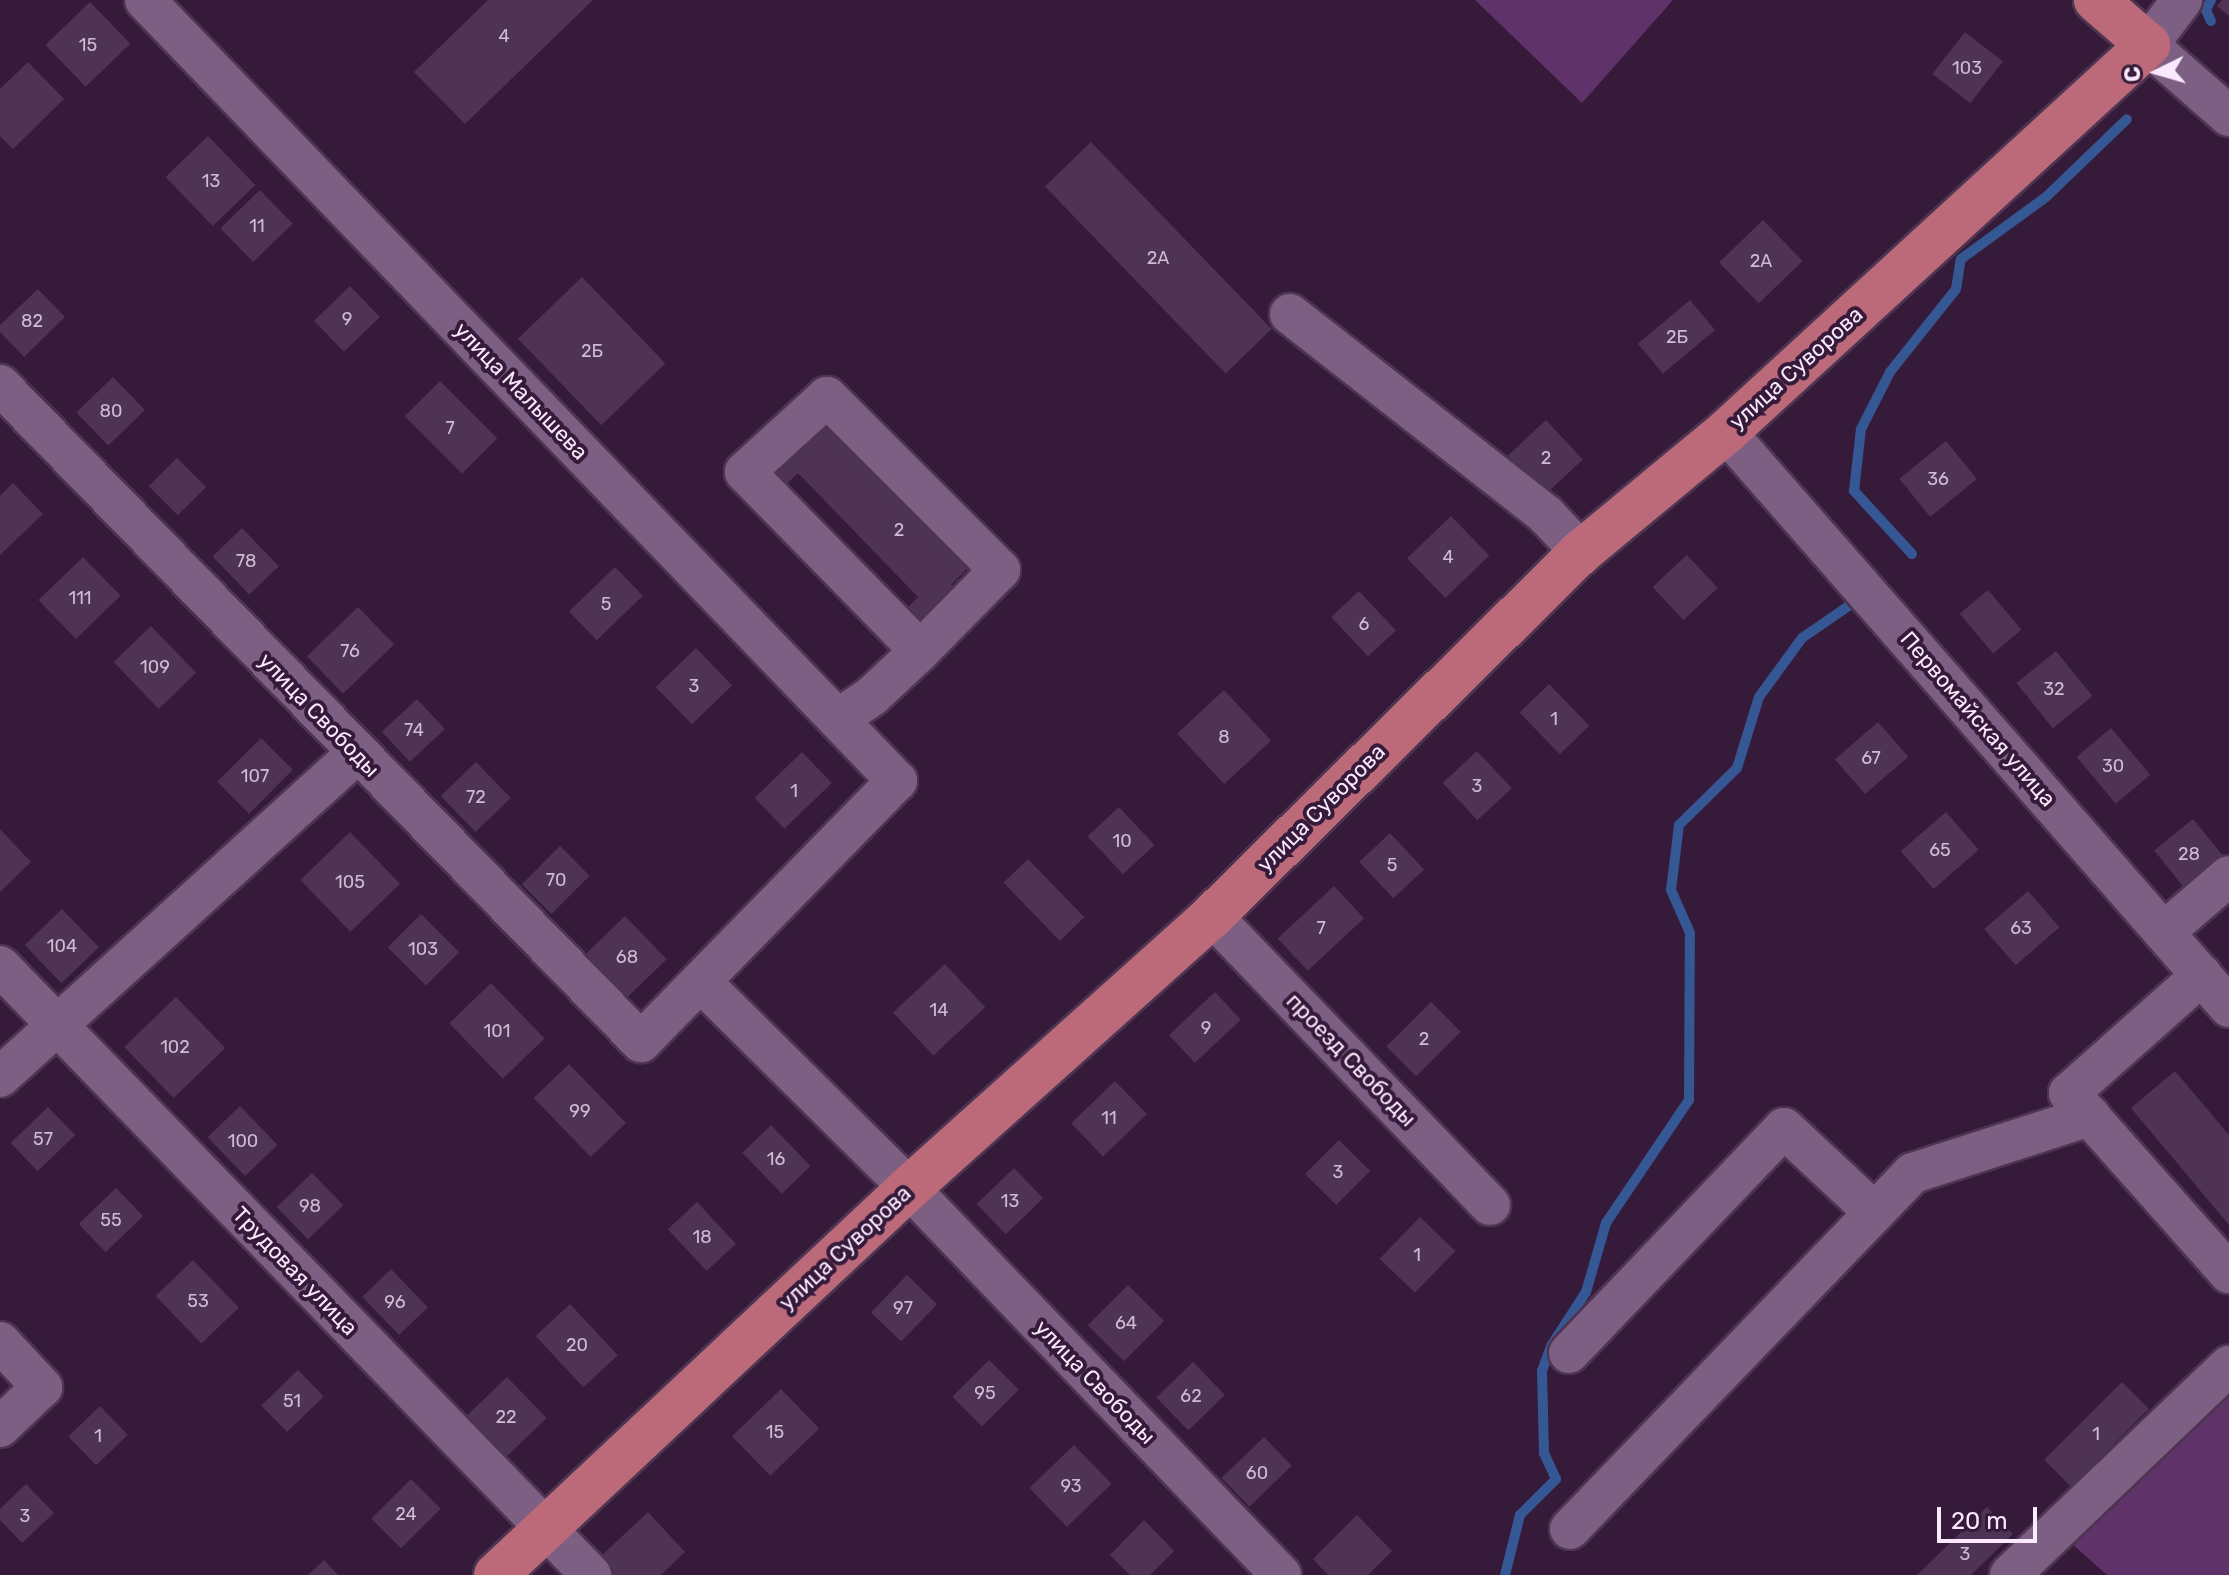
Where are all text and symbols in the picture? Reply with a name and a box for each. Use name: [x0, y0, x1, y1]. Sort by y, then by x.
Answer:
house number: 4: [498, 25, 510, 47]
north arrow: [2117, 32, 2197, 112]
house number: 15: [79, 34, 97, 56]
house number: 103: [1952, 57, 1982, 79]
text: С: [2118, 65, 2147, 83]
house number: 13: [202, 170, 220, 192]
house number: 11: [249, 215, 265, 237]
house number: 2А: [1147, 247, 1169, 269]
house number: 2А: [1750, 250, 1772, 272]
street label: улица Суворова: [1724, 301, 1868, 435]
house number: 9: [342, 308, 352, 330]
house number: 82: [21, 310, 43, 332]
street label: улица Малышева: [449, 317, 593, 465]
house number: 2Б: [1666, 326, 1688, 348]
house number: 2Б: [581, 340, 603, 362]
house number: 80: [100, 400, 122, 422]
house number: 7: [445, 417, 455, 439]
house number: 2: [1541, 447, 1551, 469]
house number: 36: [1927, 468, 1949, 490]
house number: 2: [894, 519, 904, 541]
house number: 4: [1442, 546, 1454, 568]
house number: 78: [236, 550, 256, 572]
house number: 111: [68, 587, 92, 609]
house number: 5: [601, 593, 611, 615]
house number: 6: [1359, 613, 1369, 635]
street label: Первомайская улица: [1895, 626, 2061, 812]
house number: 76: [340, 640, 360, 662]
street label: улица Свободы: [253, 647, 385, 783]
house number: 109: [140, 656, 170, 678]
house number: 3: [689, 675, 699, 697]
house number: 32: [2043, 678, 2065, 700]
house number: 1: [1550, 708, 1558, 730]
house number: 74: [404, 719, 424, 741]
house number: 8: [1218, 726, 1230, 748]
street label: улица Суворова: [1251, 738, 1391, 878]
house number: 67: [1861, 747, 1881, 769]
house number: 30: [2102, 755, 2124, 777]
house number: 107: [241, 765, 269, 787]
house number: 3: [1472, 775, 1482, 797]
house number: 1: [790, 780, 798, 802]
house number: 72: [466, 786, 486, 808]
house number: 10: [1112, 830, 1132, 852]
house number: 65: [1929, 839, 1951, 861]
house number: 28: [2178, 843, 2200, 865]
house number: 5: [1387, 854, 1397, 876]
house number: 70: [546, 869, 566, 891]
house number: 105: [335, 871, 365, 893]
house number: 7: [1316, 917, 1326, 939]
house number: 63: [2010, 917, 2032, 939]
house number: 104: [47, 935, 77, 957]
house number: 103: [408, 938, 438, 960]
house number: 68: [616, 946, 638, 968]
street label: проезд Свободы: [1281, 988, 1421, 1132]
house number: 14: [930, 999, 948, 1021]
house number: 9: [1201, 1017, 1211, 1039]
house number: 101: [484, 1020, 510, 1042]
house number: 2: [1419, 1028, 1429, 1050]
house number: 102: [160, 1036, 190, 1058]
house number: 99: [569, 1100, 591, 1122]
house number: 11: [1101, 1107, 1117, 1129]
house number: 57: [33, 1128, 53, 1150]
house number: 100: [228, 1130, 258, 1152]
house number: 16: [767, 1148, 785, 1170]
house number: 3: [1333, 1161, 1343, 1183]
street label: улица Суворова: [774, 1180, 916, 1316]
house number: 13: [1001, 1190, 1019, 1212]
house number: 98: [299, 1195, 321, 1217]
street label: Трудовая улица: [227, 1201, 363, 1341]
house number: 55: [100, 1209, 122, 1231]
house number: 18: [692, 1226, 712, 1248]
house number: 1: [1413, 1244, 1421, 1266]
house number: 53: [187, 1290, 209, 1312]
house number: 96: [384, 1291, 406, 1313]
house number: 97: [893, 1297, 913, 1319]
house number: 64: [1115, 1312, 1137, 1334]
street label: улица Свободы: [1029, 1314, 1161, 1450]
house number: 20: [566, 1334, 588, 1356]
house number: 95: [974, 1382, 996, 1404]
house number: 62: [1180, 1385, 1202, 1407]
house number: 51: [283, 1390, 301, 1412]
house number: 22: [495, 1406, 517, 1428]
house number: 15: [766, 1421, 784, 1443]
house number: 1: [2092, 1423, 2100, 1445]
house number: 1: [94, 1425, 102, 1447]
house number: 60: [1246, 1462, 1268, 1484]
house number: 93: [1060, 1475, 1082, 1497]
scale bar: [1941, 1491, 2041, 1541]
house number: 24: [395, 1503, 417, 1525]
house number: 3: [20, 1505, 30, 1527]
text: 20 m: [1951, 1507, 2008, 1535]
house number: 3: [1960, 1543, 1970, 1565]

